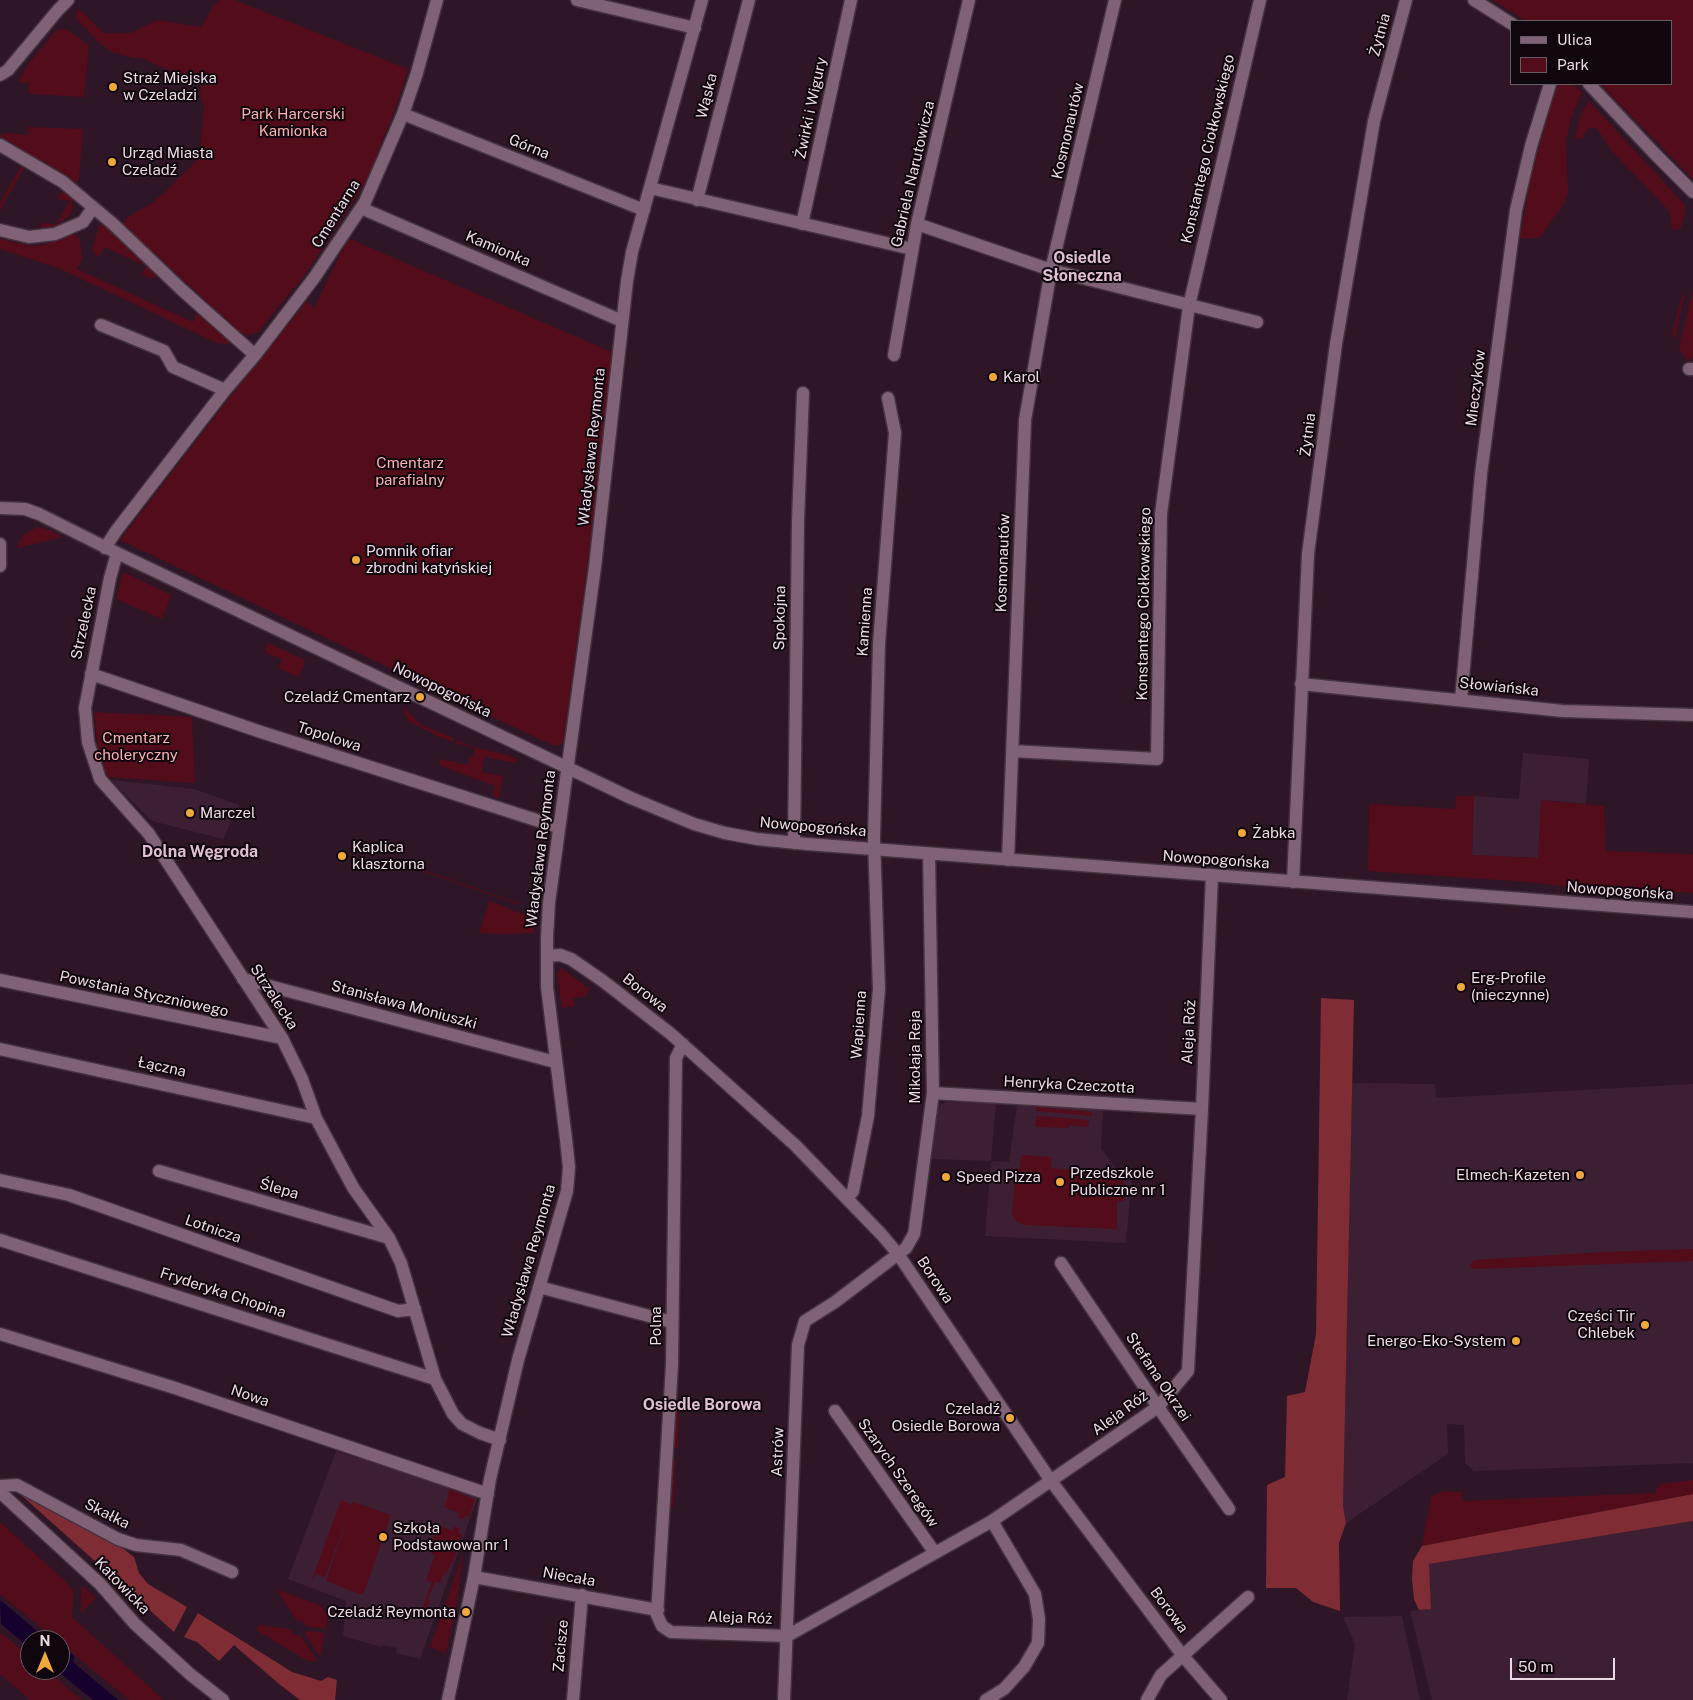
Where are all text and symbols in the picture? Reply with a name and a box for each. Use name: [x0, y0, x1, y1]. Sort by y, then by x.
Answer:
street label: Żytnia: [1366, 11, 1394, 59]
legend: [1510, 20, 1673, 85]
text: Ulica: [1557, 31, 1592, 48]
street label: Konstantego Ciołkowskiego: [1177, 53, 1239, 245]
street label: Żwirki i Wigury: [791, 55, 831, 161]
text: Park: [1557, 56, 1589, 73]
place label: Straż Miejska w Czeladzi: [123, 69, 217, 104]
street label: Wąska: [693, 72, 721, 120]
marker: Straż Miejska w Czeladzi: [107, 81, 119, 93]
street label: Kosmonautów: [1048, 81, 1088, 181]
street label: Gabriela Narutowicza: [887, 99, 939, 249]
park label: Park Harcerski Kamionka: [241, 105, 345, 140]
street label: Górna: [506, 131, 552, 163]
place label: Urząd Miasta Czeladź: [122, 144, 213, 179]
marker: Urząd Miasta Czeladź: [106, 156, 118, 168]
street label: Cmentarna: [308, 177, 364, 251]
street label: Kamionka: [463, 227, 533, 271]
district label: Osiedle Słoneczna: [1042, 248, 1122, 286]
street label: Mieczyków: [1462, 349, 1490, 427]
street label: Władysława Reymonta: [575, 367, 609, 527]
place label: Karol: [1003, 368, 1040, 386]
marker: Karol: [987, 371, 999, 383]
street label: Żytnia: [1296, 412, 1320, 458]
park label: Cmentarz parafialny: [375, 454, 445, 489]
street label: Konstantego Ciołkowskiego: [1133, 507, 1155, 701]
street label: Kosmonautów: [992, 513, 1014, 613]
place label: Pomnik ofiar zbrodni katyńskiej: [366, 542, 492, 577]
marker: Pomnik ofiar zbrodni katyńskiej: [350, 554, 362, 566]
street label: Strzelecka: [67, 585, 101, 661]
street label: Spokojna: [770, 585, 790, 651]
street label: Kamienna: [854, 587, 876, 657]
street label: Nowopogońska: [390, 658, 494, 722]
street label: Słowiańska: [1458, 674, 1540, 700]
place label: Czeladź Cmentarz: [284, 688, 410, 706]
marker: Czeladź Cmentarz: [414, 691, 426, 703]
street label: Topolowa: [295, 718, 363, 756]
park label: Cmentarz choleryczny: [94, 729, 178, 764]
street label: Władysława Reymonta: [522, 769, 560, 929]
place label: Marczel: [200, 804, 255, 822]
marker: Marczel: [184, 807, 196, 819]
street label: Nowopogońska: [759, 813, 867, 841]
place label: Żabka: [1252, 824, 1295, 842]
marker: Żabka: [1236, 827, 1248, 839]
place label: Kaplica klasztorna: [352, 838, 425, 873]
district label: Dolna Węgroda: [142, 842, 258, 862]
street label: Nowopogońska: [1162, 847, 1270, 873]
marker: Kaplica klasztorna: [336, 850, 348, 862]
street label: Nowopogońska: [1566, 878, 1674, 904]
street label: Strzelecka: [246, 961, 302, 1033]
street label: Powstania Styczniowego: [58, 967, 230, 1021]
place label: Erg-Profile (nieczynne): [1471, 969, 1550, 1004]
street label: Borowa: [619, 970, 671, 1016]
street label: Stanisława Moniuszki: [329, 977, 479, 1033]
marker: Erg-Profile (nieczynne): [1455, 981, 1467, 993]
street label: Wapienna: [848, 990, 870, 1060]
street label: Aleja Róż: [1178, 999, 1200, 1065]
street label: Mikołaja Reja: [906, 1010, 924, 1104]
street label: Łączna: [136, 1053, 188, 1081]
street label: Henryka Czeczotta: [1003, 1073, 1135, 1097]
place label: Przedszkole Publiczne nr 1: [1070, 1164, 1166, 1199]
place label: Elmech-Kazeten: [1456, 1166, 1570, 1184]
place label: Speed Pizza: [956, 1168, 1041, 1186]
marker: Elmech-Kazeten: [1574, 1169, 1586, 1181]
marker: Speed Pizza: [940, 1171, 952, 1183]
street label: Ślepa: [257, 1175, 301, 1203]
marker: Przedszkole Publiczne nr 1: [1054, 1176, 1066, 1188]
street label: Władysława Reymonta: [498, 1182, 560, 1340]
street label: Lotnicza: [183, 1211, 243, 1247]
street label: Borowa: [913, 1253, 957, 1307]
street label: Fryderyka Chopina: [158, 1264, 288, 1322]
street label: Polna: [647, 1306, 665, 1346]
place label: Części Tir Chlebek: [1568, 1307, 1635, 1342]
marker: Części Tir Chlebek: [1639, 1319, 1651, 1331]
street label: Stefana Okrzei: [1122, 1329, 1194, 1425]
place label: Energo-Eko-System: [1367, 1332, 1506, 1350]
marker: Energo-Eko-System: [1510, 1335, 1522, 1347]
street label: Nowa: [228, 1381, 272, 1411]
street label: Aleja Róż: [1089, 1387, 1151, 1439]
district label: Osiedle Borowa: [643, 1395, 761, 1415]
place label: Czeladź Osiedle Borowa: [891, 1400, 1000, 1435]
marker: Czeladź Osiedle Borowa: [1004, 1412, 1016, 1424]
street label: Szarych Szeregów: [854, 1415, 942, 1531]
street label: Astrów: [768, 1427, 788, 1477]
street label: Skałka: [81, 1495, 133, 1533]
place label: Szkoła Podstawowa nr 1: [393, 1519, 509, 1554]
marker: Szkoła Podstawowa nr 1: [377, 1531, 389, 1543]
street label: Katowicka: [90, 1554, 154, 1618]
street label: Niecała: [541, 1564, 597, 1590]
street label: Borowa: [1146, 1584, 1192, 1636]
place label: Czeladź Reymonta: [327, 1603, 456, 1621]
marker: Czeladź Reymonta: [460, 1606, 472, 1618]
street label: Aleja Róż: [707, 1608, 773, 1628]
street label: Zacisze: [550, 1619, 572, 1673]
north arrow: [20, 1630, 70, 1680]
text: N: [40, 1633, 50, 1649]
scale bar: [1513, 1648, 1618, 1680]
text: 50 m: [1518, 1658, 1553, 1675]

